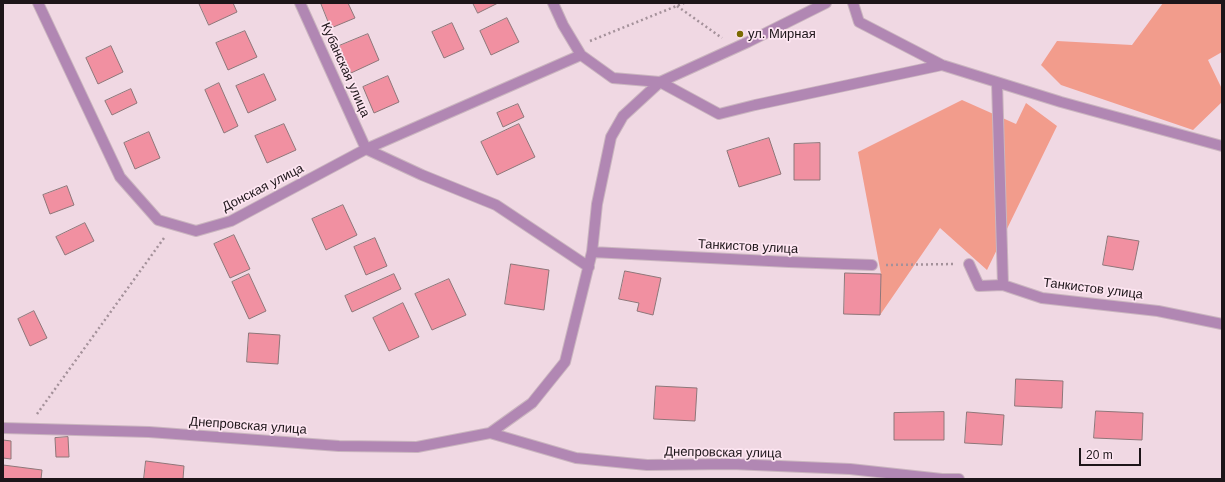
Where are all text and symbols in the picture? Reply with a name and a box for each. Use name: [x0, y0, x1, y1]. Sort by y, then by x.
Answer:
street label: Кубанская улица: [317, 20, 373, 120]
place label: ул. Мирная: [748, 26, 816, 42]
marker: ул. Мирная: [735, 29, 745, 39]
street label: Донская улица: [220, 161, 306, 215]
street label: Танкистов улица: [697, 237, 799, 257]
street label: Танкистов улица: [1042, 275, 1144, 303]
street label: Днепровская улица: [189, 414, 307, 438]
scale bar: [1081, 440, 1143, 466]
street label: Днепровская улица: [664, 444, 782, 462]
text: 20 m: [1086, 448, 1113, 462]

